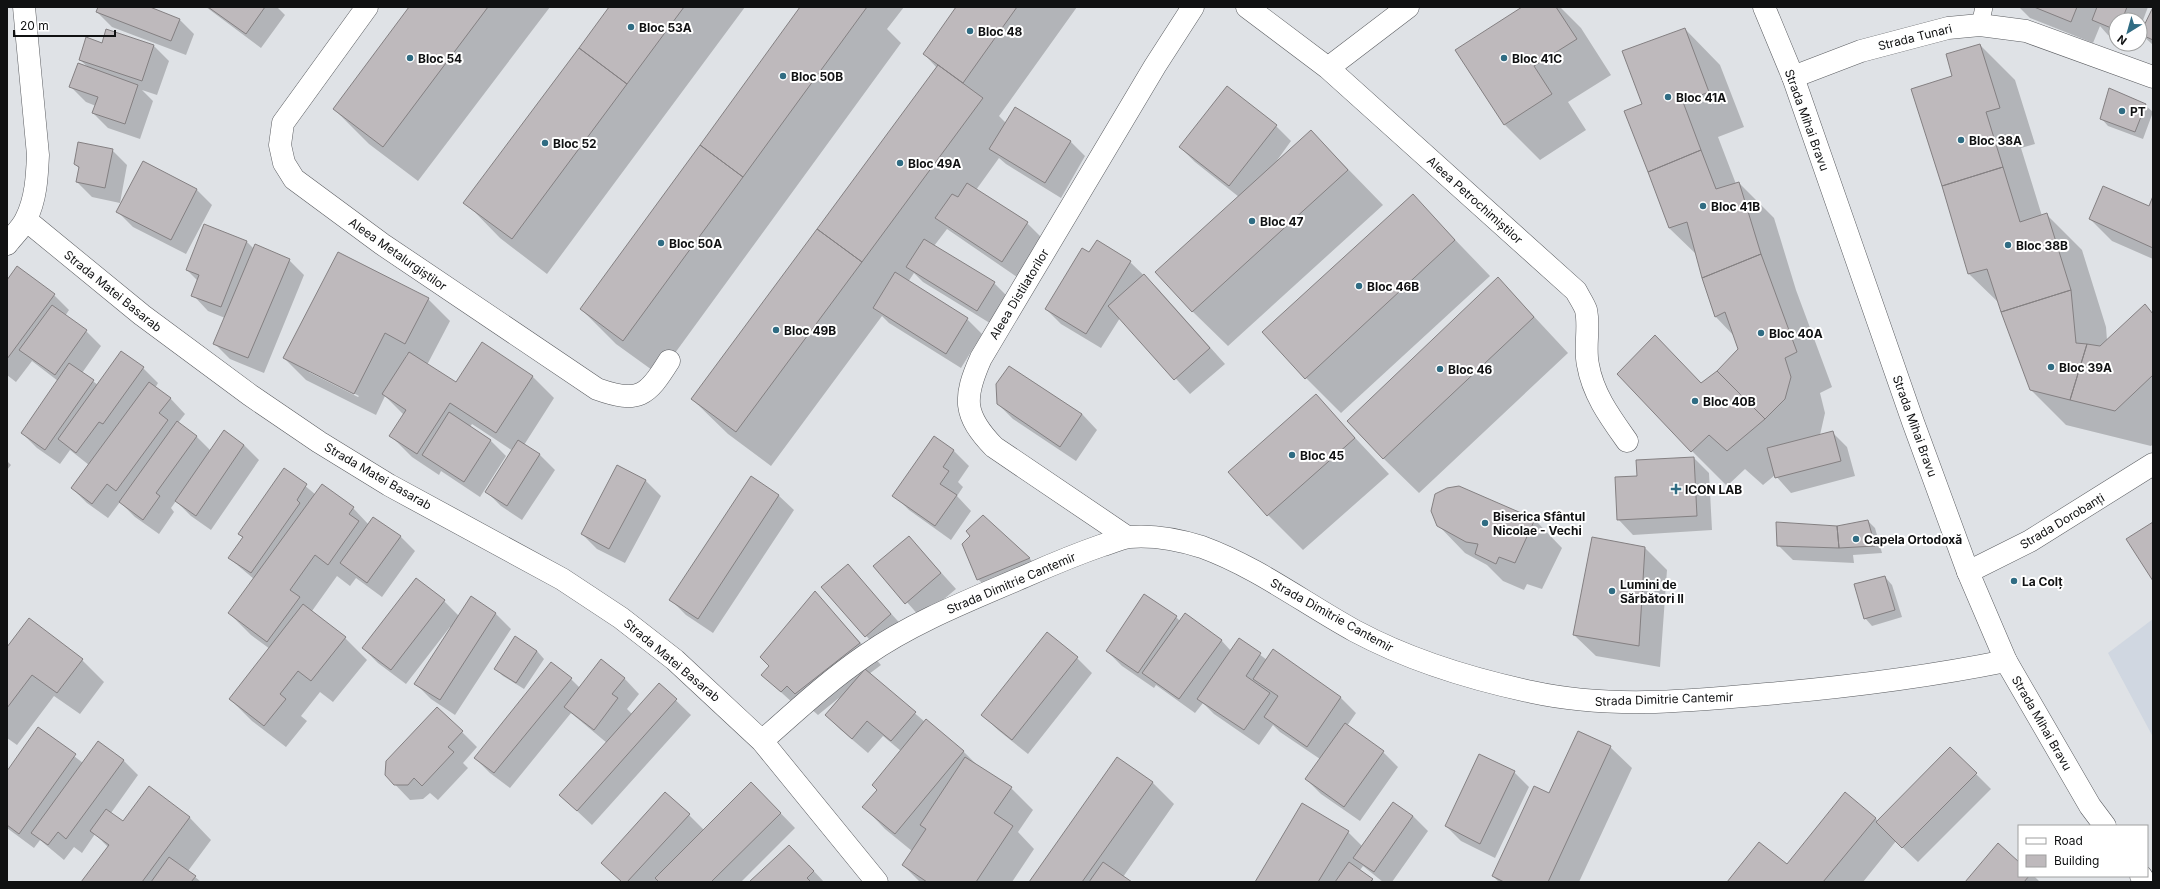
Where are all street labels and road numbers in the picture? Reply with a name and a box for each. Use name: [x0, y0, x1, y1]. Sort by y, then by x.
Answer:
street label: Strada Tunari: [1876, 21, 1954, 53]
street label: Strada Mihai Bravu: [1782, 67, 1832, 173]
street label: Aleea Petrochimiștilor: [1424, 153, 1526, 247]
street label: Aleea Metalurgiștilor: [346, 214, 450, 294]
street label: Aleea Distilatorilor: [986, 246, 1052, 342]
street label: Strada Matei Basarab: [61, 247, 165, 335]
street label: Strada Mihai Bravu: [1890, 373, 1940, 479]
street label: Strada Matei Basarab: [322, 439, 434, 513]
street label: Strada Dorobanți: [2017, 490, 2107, 552]
street label: Strada Dimitrie Cantemir: [944, 549, 1078, 617]
street label: Strada Dimitrie Cantemir: [1268, 575, 1397, 655]
street label: Strada Matei Basarab: [621, 615, 723, 705]
street label: Strada Mihai Bravu: [2009, 673, 2075, 773]
street label: Strada Dimitrie Cantemir: [1594, 689, 1734, 709]

